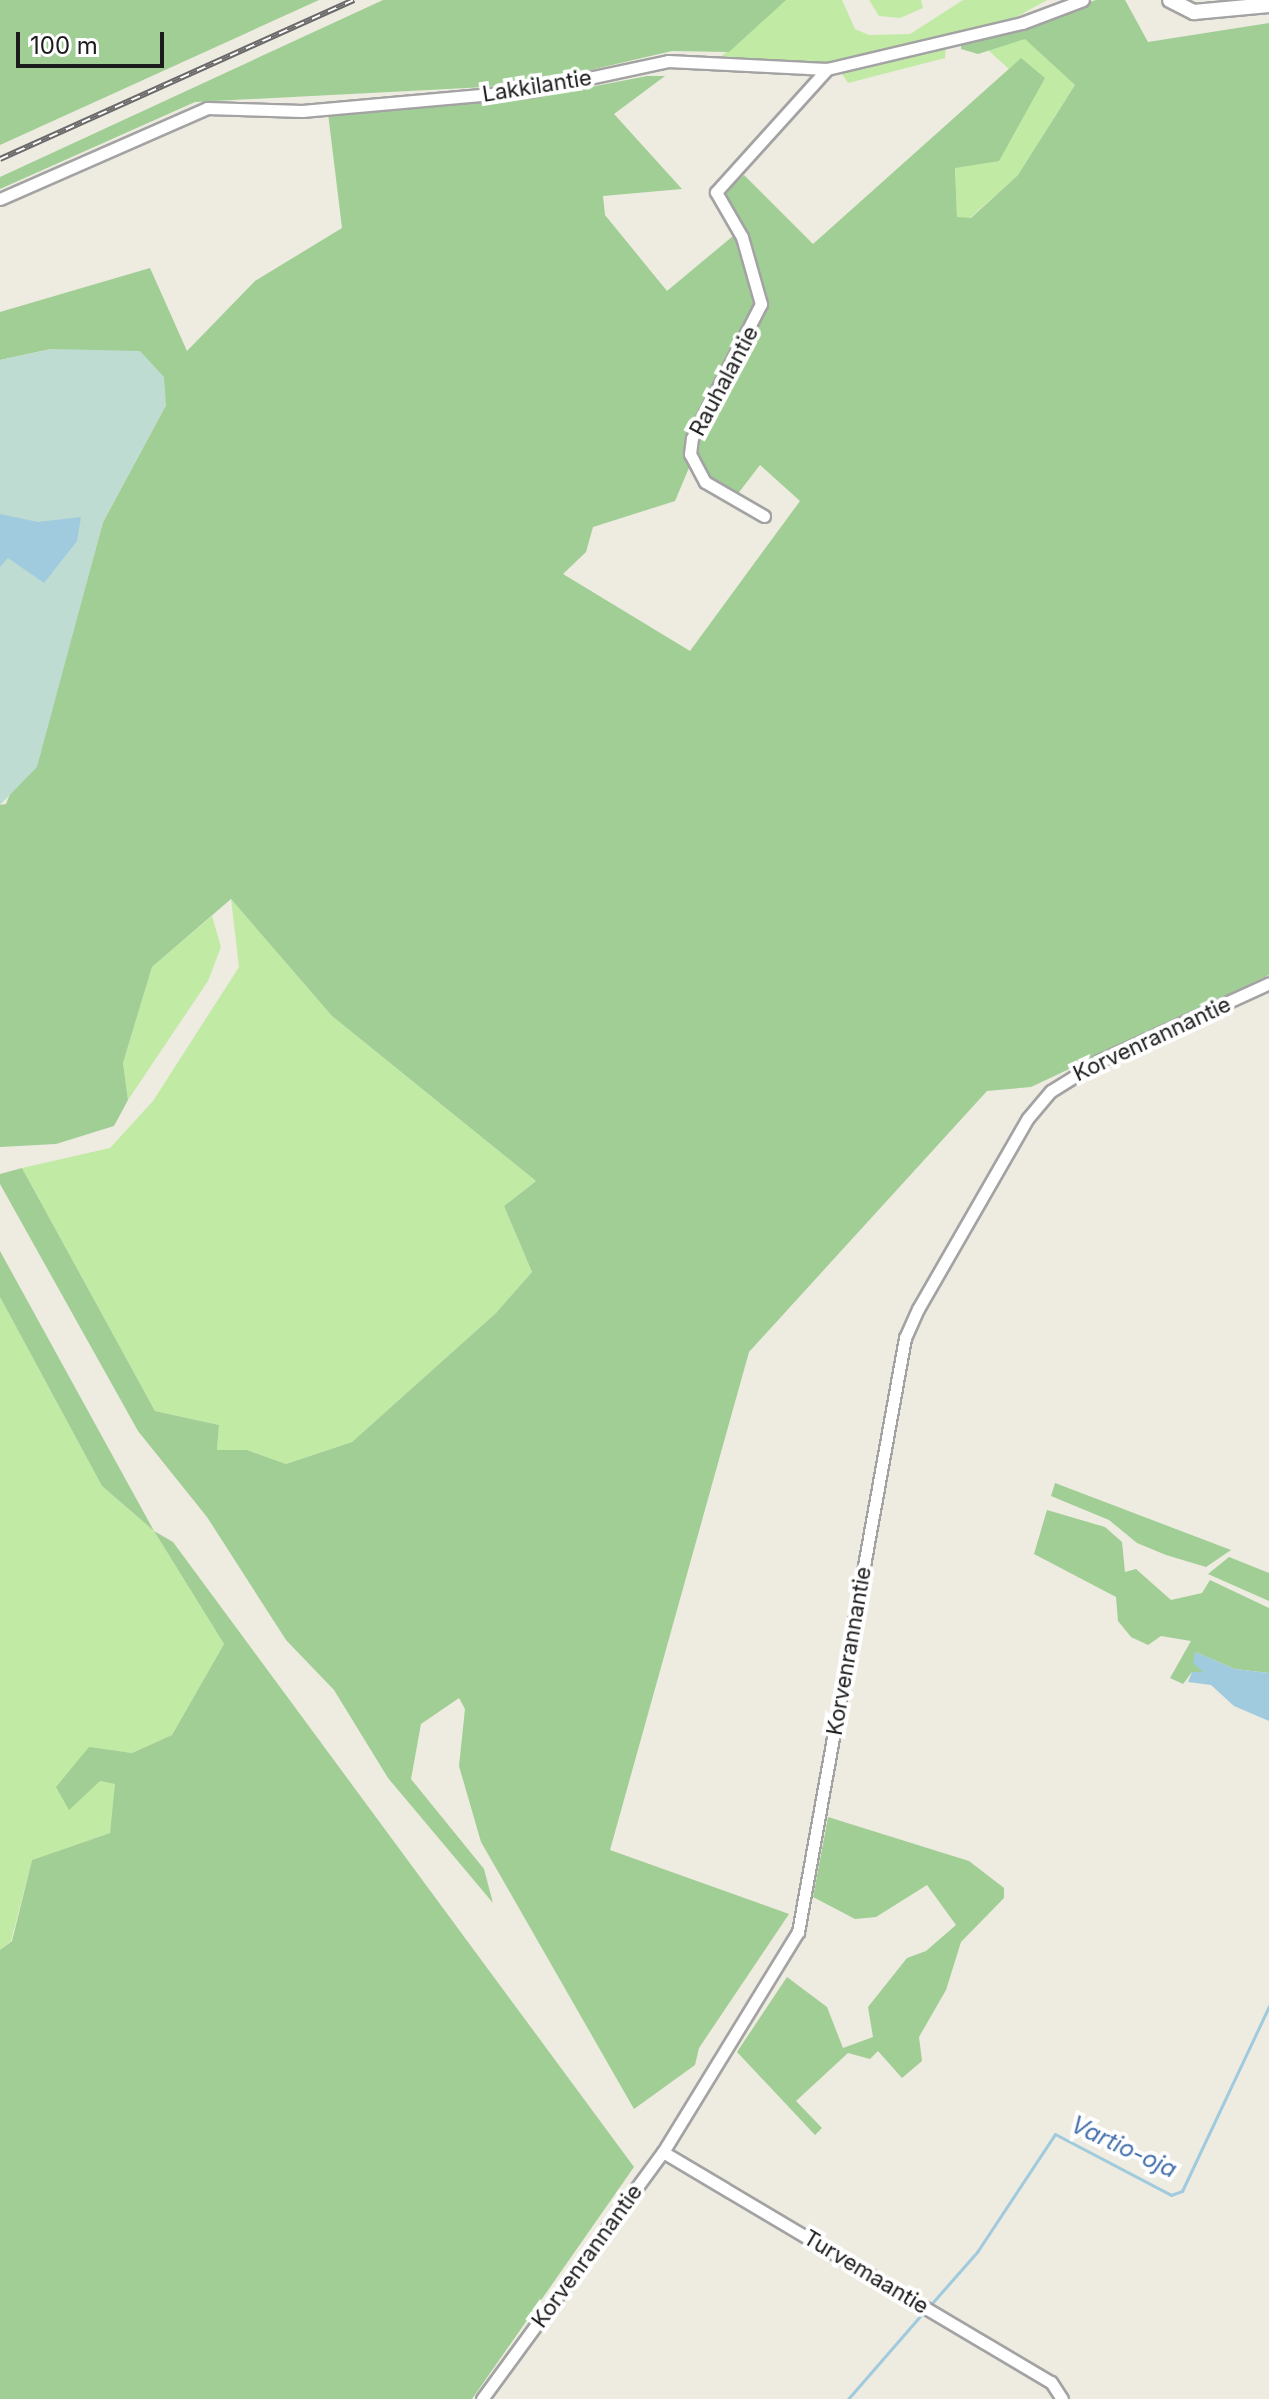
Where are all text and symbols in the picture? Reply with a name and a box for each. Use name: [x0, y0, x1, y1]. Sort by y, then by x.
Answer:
scale bar: [20, 16, 168, 66]
text: 100 m: [30, 31, 98, 60]
street label: Lakkilantie: [480, 64, 594, 108]
street label: Rauhalantie: [684, 321, 764, 441]
street label: Korvenrannantie: [1069, 991, 1235, 1087]
street label: Korvenrannantie: [821, 1565, 877, 1737]
water label: Vartio-oja: [1066, 2110, 1182, 2184]
street label: Korvenrannantie: [526, 2179, 648, 2333]
street label: Turvemaantie: [799, 2224, 933, 2320]

